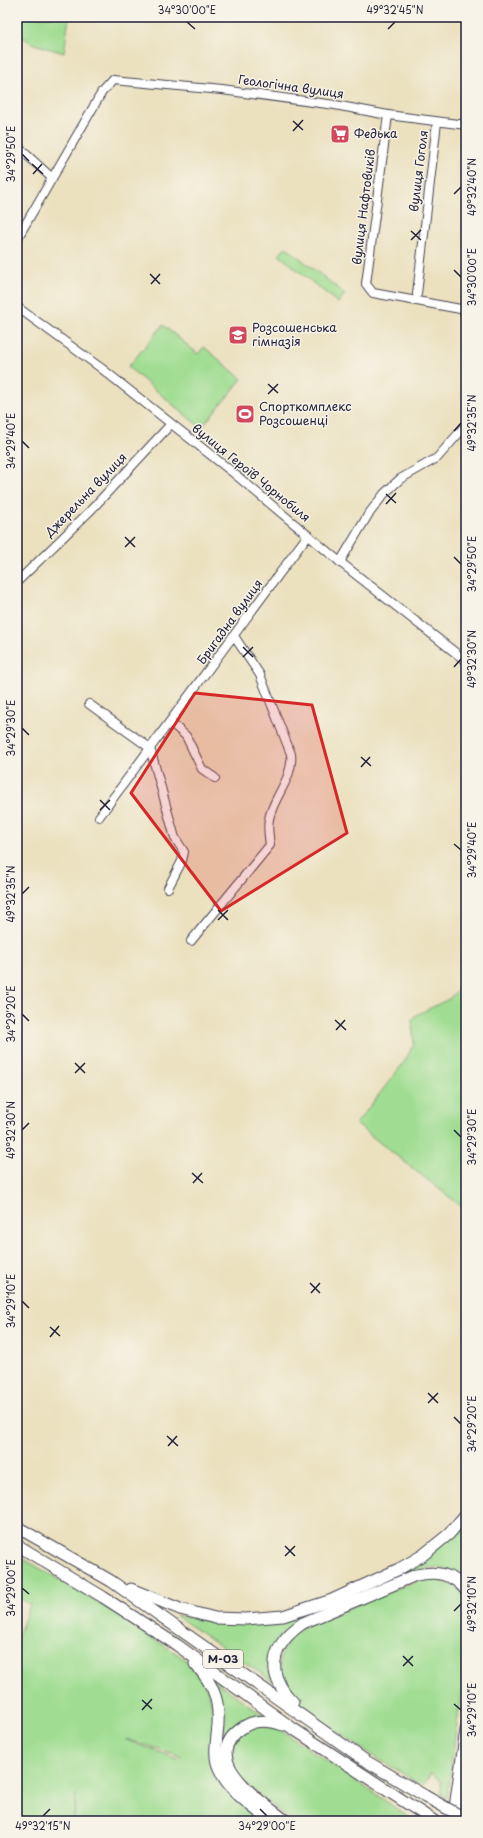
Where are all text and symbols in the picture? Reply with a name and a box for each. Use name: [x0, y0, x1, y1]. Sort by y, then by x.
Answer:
text: 34°30'00"E: [158, 2, 216, 17]
text: 49°32'45"N: [367, 2, 424, 17]
street label: Геологічна вулиця: [237, 70, 345, 102]
supermarket icon: Федька: [329, 123, 351, 145]
place label: Федька: [354, 124, 398, 142]
text: 34°29'50"E: [3, 126, 18, 182]
street label: вулиця Гоголя: [404, 129, 432, 213]
street label: вулиця Нафтовиків: [347, 148, 379, 266]
text: 49°32'40"N: [464, 158, 479, 216]
text: 34°30'00"E: [464, 248, 479, 306]
place label: Розсошенська гімназія: [252, 318, 337, 350]
school or university icon: Розсошенська гімназія: [227, 324, 249, 346]
text: 49°32'35"N: [464, 394, 479, 452]
place label: Спорткомплекс Розсошенці: [259, 397, 352, 429]
sports icon: Спорткомплекс Розсошенці: [234, 403, 256, 425]
text: 34°29'40"E: [3, 413, 18, 469]
street label: вулиця Героїв Чорнобиля: [189, 419, 315, 526]
street label: Джерельна вулиця: [39, 448, 130, 541]
text: 34°29'50"E: [464, 536, 479, 592]
street label: Бригадна вулиця: [192, 575, 266, 668]
text: 49°32'30"N: [464, 630, 479, 688]
text: 34°29'30"E: [3, 700, 18, 756]
text: 34°29'40"E: [464, 822, 479, 878]
text: 49°32'35"N: [3, 865, 18, 923]
text: 34°29'20"E: [3, 985, 18, 1043]
text: 49°32'30"N: [3, 1101, 18, 1159]
text: 34°29'30"E: [464, 1109, 479, 1165]
text: 34°29'10"E: [3, 1274, 18, 1328]
text: 34°29'20"E: [464, 1395, 479, 1453]
text: 34°29'00"E: [3, 1559, 18, 1617]
text: 49°32'10"N: [464, 1576, 479, 1632]
road number: М-03: [203, 1650, 243, 1668]
text: 34°29'10"E: [464, 1683, 479, 1737]
text: 49°32'15"N: [15, 1818, 71, 1833]
text: 34°29'00"E: [238, 1818, 296, 1833]

